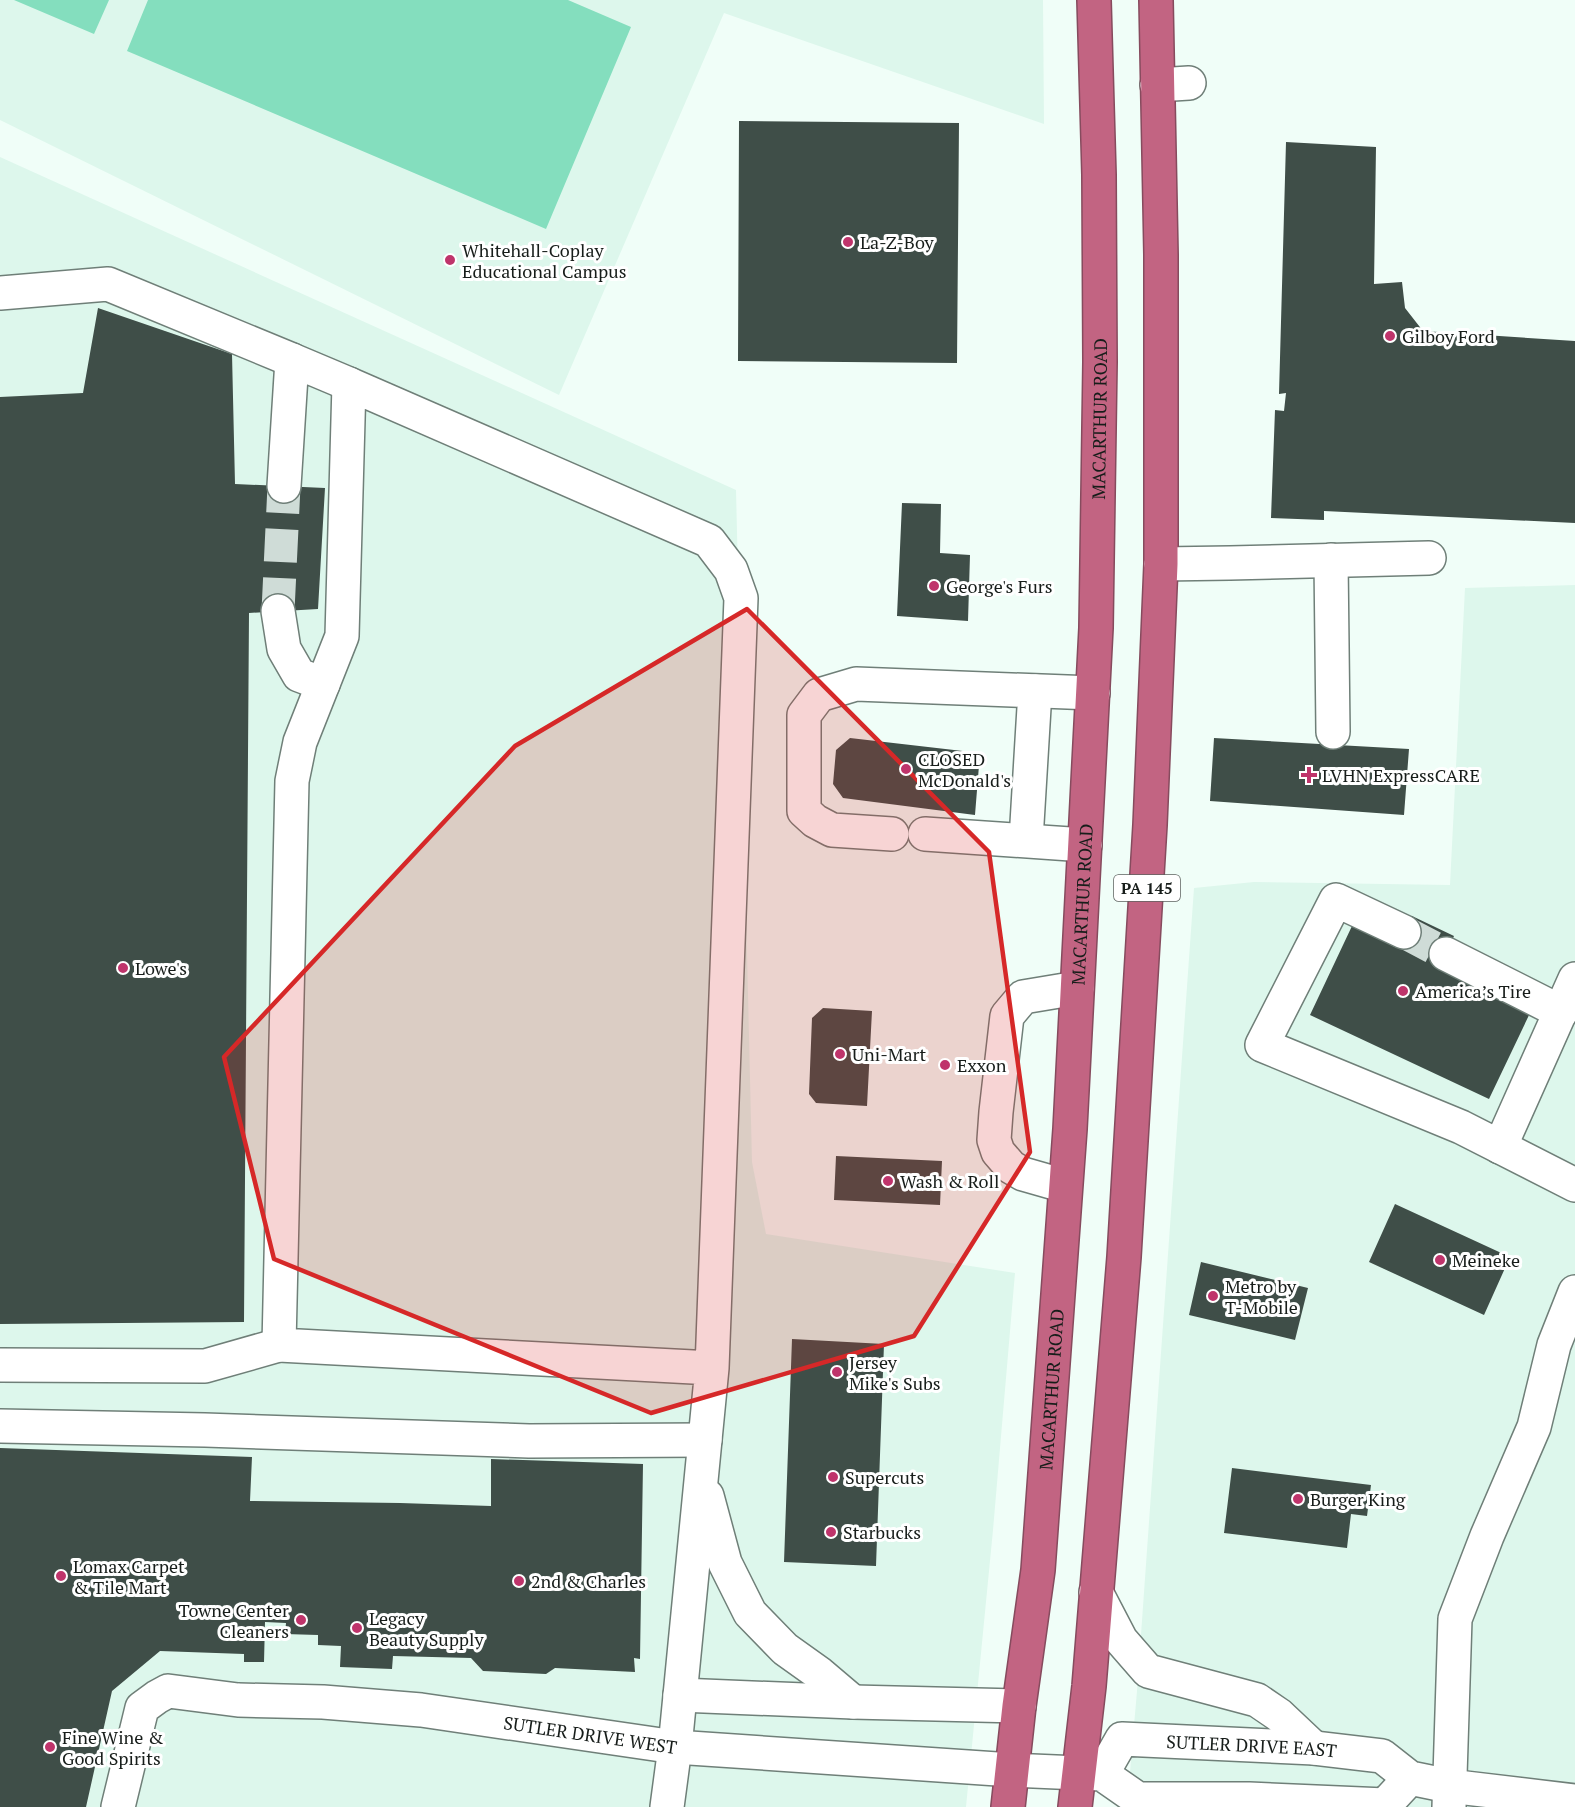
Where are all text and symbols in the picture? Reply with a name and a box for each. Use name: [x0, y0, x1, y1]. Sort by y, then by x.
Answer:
place label: La-Z-Boy: [860, 230, 935, 254]
marker: La-Z-Boy: [841, 235, 855, 249]
place label: Whitehall-Coplay Educational Campus: [462, 238, 626, 283]
marker: Whitehall-Coplay Educational Campus: [443, 253, 457, 267]
place label: Gilboy Ford: [1402, 324, 1495, 348]
marker: Gilboy Ford: [1383, 329, 1397, 343]
street label: MACARTHUR ROAD: [1086, 338, 1112, 500]
place label: George's Furs: [946, 574, 1053, 598]
marker: George's Furs: [927, 579, 941, 593]
place label: CLOSED McDonald's: [918, 747, 1011, 792]
marker: CLOSED McDonald's: [899, 762, 913, 776]
place label: LVHN ExpressCARE: [1322, 763, 1480, 787]
marker: LVHN ExpressCARE: [1300, 766, 1318, 784]
street label: MACARTHUR ROAD: [1065, 823, 1098, 986]
road number: PA 145: [1114, 875, 1180, 901]
place label: Lowe's: [135, 956, 187, 980]
marker: Lowe's: [116, 961, 130, 975]
place label: America’s Tire: [1415, 979, 1531, 1003]
marker: America’s Tire: [1396, 984, 1410, 998]
place label: Uni-Mart: [852, 1042, 926, 1066]
marker: Uni-Mart: [833, 1047, 847, 1061]
place label: Exxon: [957, 1053, 1007, 1077]
marker: Exxon: [938, 1058, 952, 1072]
place label: Wash & Roll: [900, 1169, 999, 1193]
marker: Wash & Roll: [881, 1174, 895, 1188]
place label: Meineke: [1452, 1248, 1520, 1272]
marker: Meineke: [1433, 1253, 1447, 1267]
place label: Metro by T-Mobile: [1225, 1274, 1298, 1319]
marker: Metro by T-Mobile: [1206, 1289, 1220, 1303]
street label: MACARTHUR ROAD: [1033, 1308, 1069, 1471]
place label: Jersey Mike's Subs: [849, 1350, 941, 1395]
marker: Jersey Mike's Subs: [830, 1365, 844, 1379]
place label: Supercuts: [845, 1465, 924, 1489]
marker: Supercuts: [826, 1470, 840, 1484]
place label: Burger King: [1310, 1487, 1406, 1511]
marker: Burger King: [1291, 1492, 1305, 1506]
place label: Starbucks: [843, 1520, 921, 1544]
marker: Starbucks: [824, 1525, 838, 1539]
place label: Lomax Carpet & Tile Mart: [73, 1554, 185, 1599]
marker: Lomax Carpet & Tile Mart: [54, 1569, 68, 1583]
place label: 2nd & Charles: [531, 1569, 646, 1593]
marker: 2nd & Charles: [512, 1574, 526, 1588]
place label: Towne Center Cleaners: [178, 1598, 289, 1643]
place label: Legacy Beauty Supply: [369, 1606, 484, 1651]
marker: Towne Center Cleaners: [294, 1613, 308, 1627]
marker: Legacy Beauty Supply: [350, 1621, 364, 1635]
street label: SUTLER DRIVE WEST: [502, 1710, 679, 1759]
place label: Fine Wine & Good Spirits: [62, 1725, 164, 1770]
street label: SUTLER DRIVE EAST: [1166, 1729, 1338, 1763]
marker: Fine Wine & Good Spirits: [43, 1740, 57, 1754]

